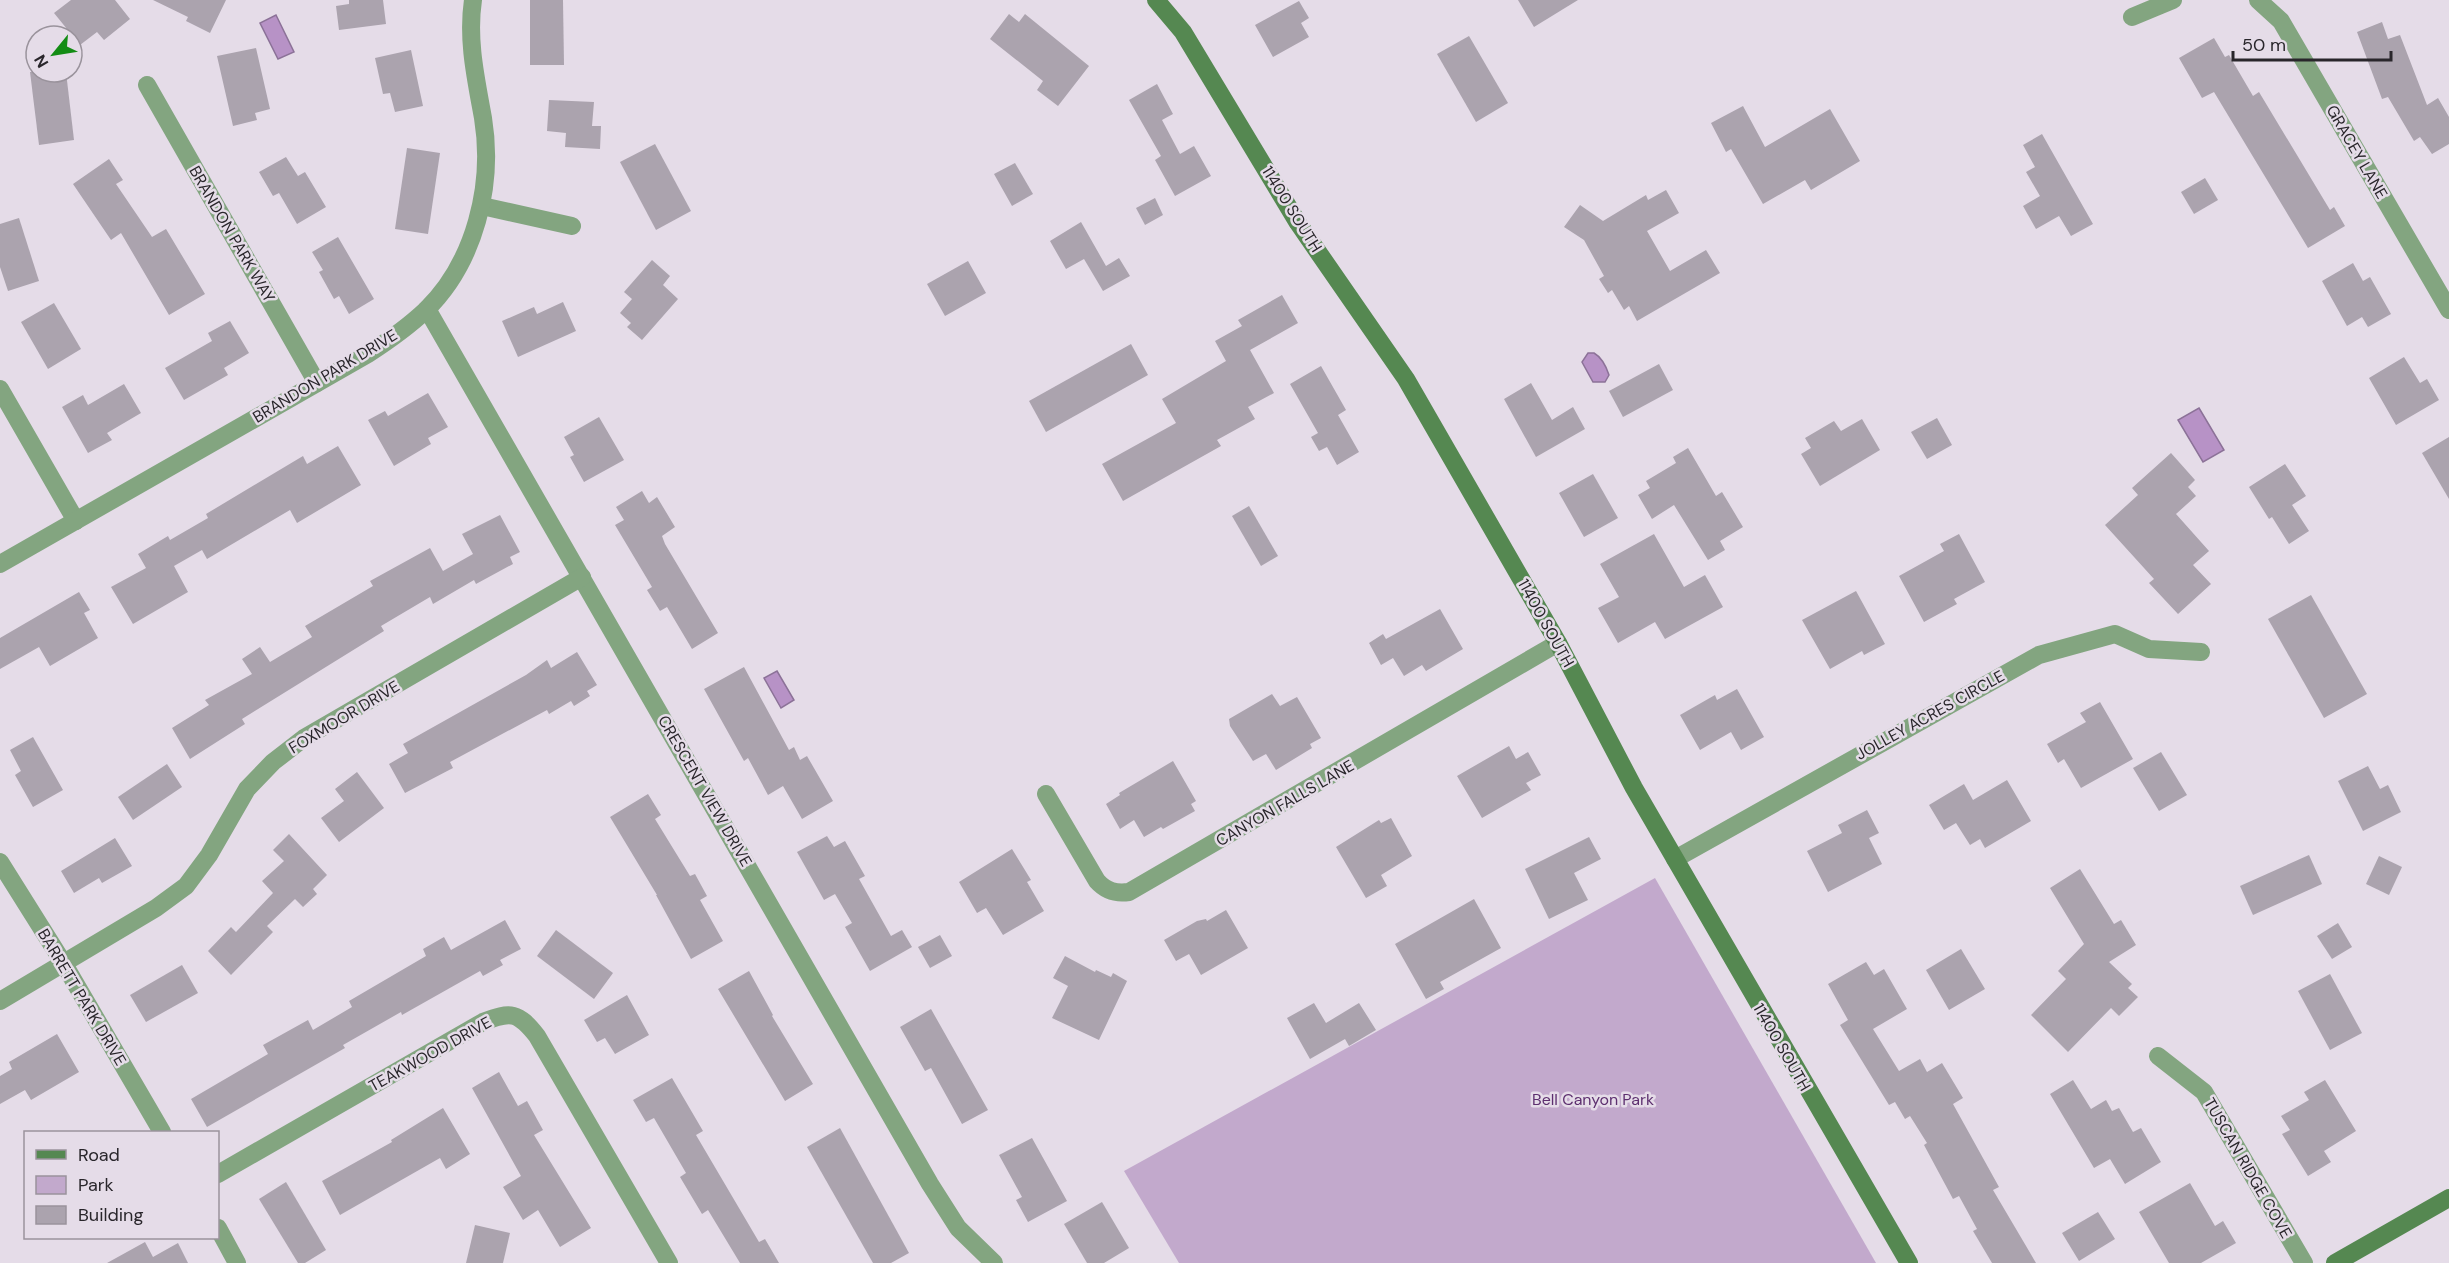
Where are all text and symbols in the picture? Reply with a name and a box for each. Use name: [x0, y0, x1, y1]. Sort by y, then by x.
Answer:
north arrow: [24, 24, 84, 84]
scale bar: [2233, 24, 2390, 62]
text: 50 m: [2242, 33, 2286, 57]
text: N: [29, 51, 53, 72]
street label: GRACEY LANE: [2322, 101, 2392, 203]
street label: BRANDON PARK WAY: [184, 162, 280, 306]
street label: 11400 SOUTH: [1257, 162, 1327, 256]
street label: BRANDON PARK DRIVE: [249, 324, 401, 428]
street label: 11400 SOUTH: [1513, 575, 1579, 671]
street label: JOLLEY ACRES CIRCLE: [1852, 665, 2008, 765]
street label: FOXMOOR DRIVE: [285, 676, 403, 758]
street label: CRESCENT VIEW DRIVE: [653, 712, 757, 870]
street label: CANYON FALLS LANE: [1212, 755, 1358, 851]
street label: BARRETT PARK DRIVE: [33, 925, 131, 1069]
street label: 11400 SOUTH: [1748, 999, 1816, 1095]
street label: TEAKWOOD DRIVE: [365, 1012, 495, 1096]
park label: Bell Canyon Park: [1532, 1089, 1654, 1110]
street label: TUSCAN RIDGE COVE: [2199, 1094, 2297, 1242]
legend: [24, 1131, 219, 1239]
text: Road: [78, 1143, 120, 1167]
text: Park: [78, 1173, 114, 1197]
text: Building: [78, 1203, 143, 1227]

